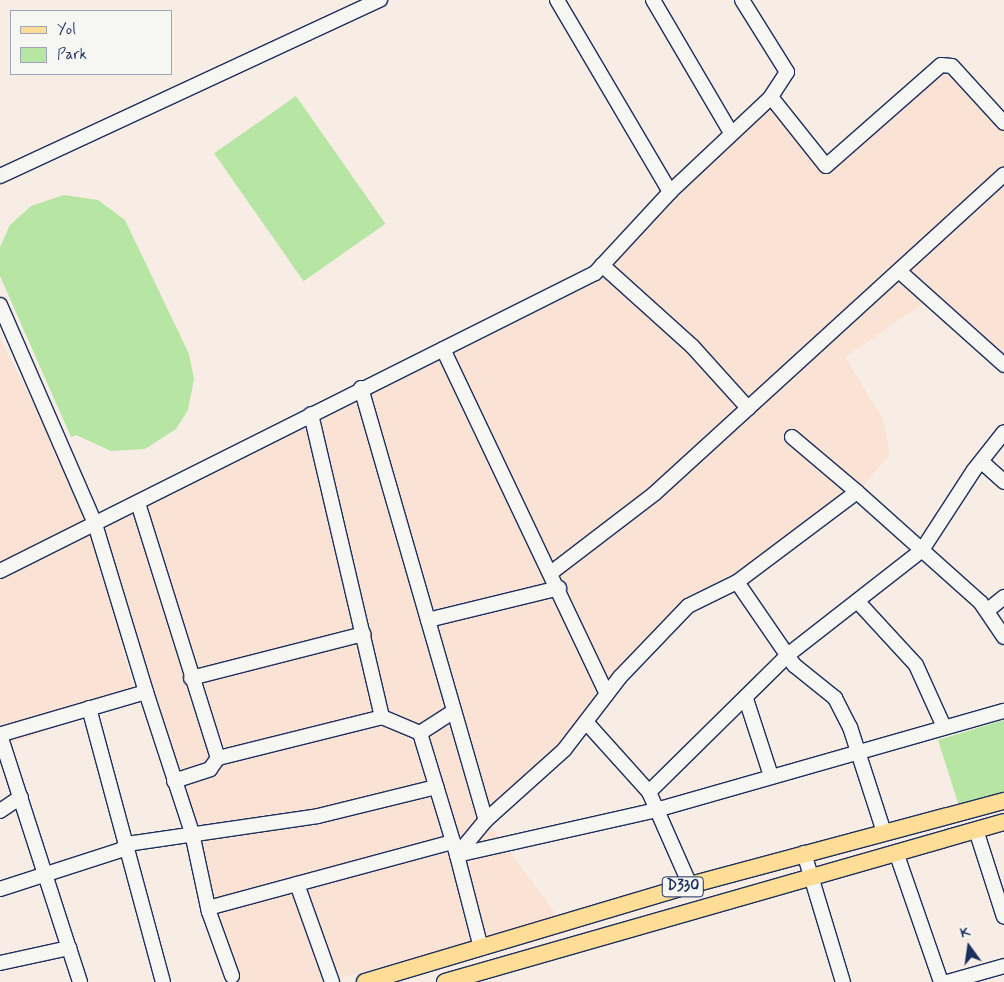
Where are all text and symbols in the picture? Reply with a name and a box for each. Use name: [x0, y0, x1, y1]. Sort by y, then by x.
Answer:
legend: [10, 10, 172, 75]
text: Yol: [57, 20, 76, 40]
text: Park: [57, 45, 87, 65]
road number: D330: [662, 874, 704, 900]
north arrow: [944, 922, 994, 972]
text: K: [958, 923, 972, 942]

